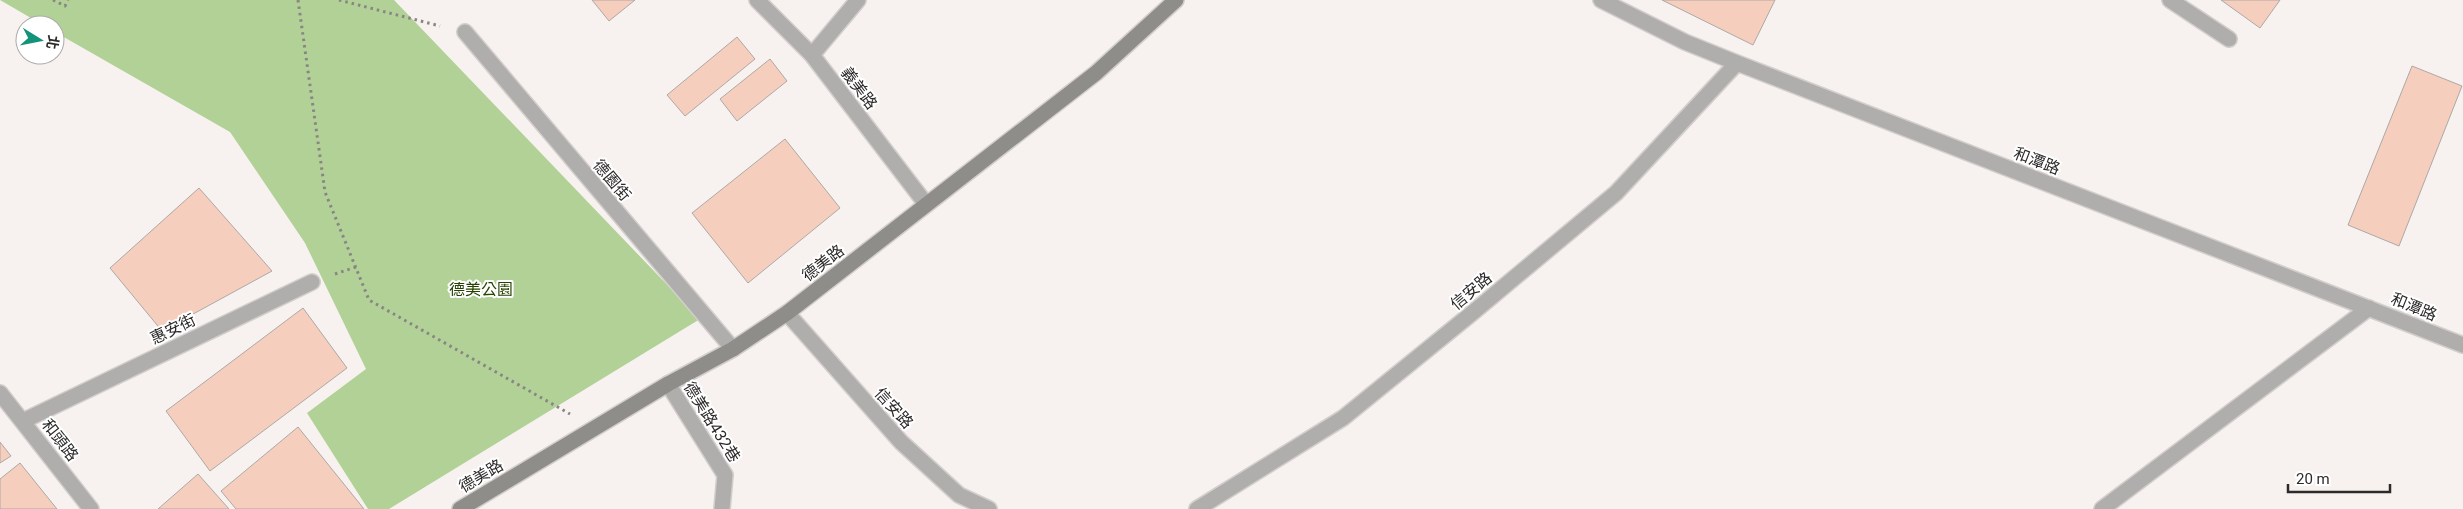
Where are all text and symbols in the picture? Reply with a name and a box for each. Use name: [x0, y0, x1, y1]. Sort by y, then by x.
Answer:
north arrow: [15, 15, 65, 65]
text: 北: [44, 34, 62, 51]
street label: 義美路: [837, 63, 881, 113]
street label: 和潭路: [2011, 144, 2063, 178]
street label: 德園街: [589, 156, 635, 204]
street label: 德美路: [798, 241, 848, 285]
street label: 信安路: [1447, 268, 1495, 314]
park label: 德美公園: [449, 280, 513, 299]
street label: 和潭路: [2388, 289, 2440, 325]
street label: 惠安街: [147, 310, 199, 348]
street label: 德美路432巷: [680, 378, 744, 466]
street label: 信安路: [871, 384, 917, 432]
street label: 和頭路: [38, 415, 82, 465]
street label: 德美路: [456, 455, 506, 497]
scale bar: [2288, 462, 2390, 494]
text: 20 m: [2296, 470, 2330, 488]

